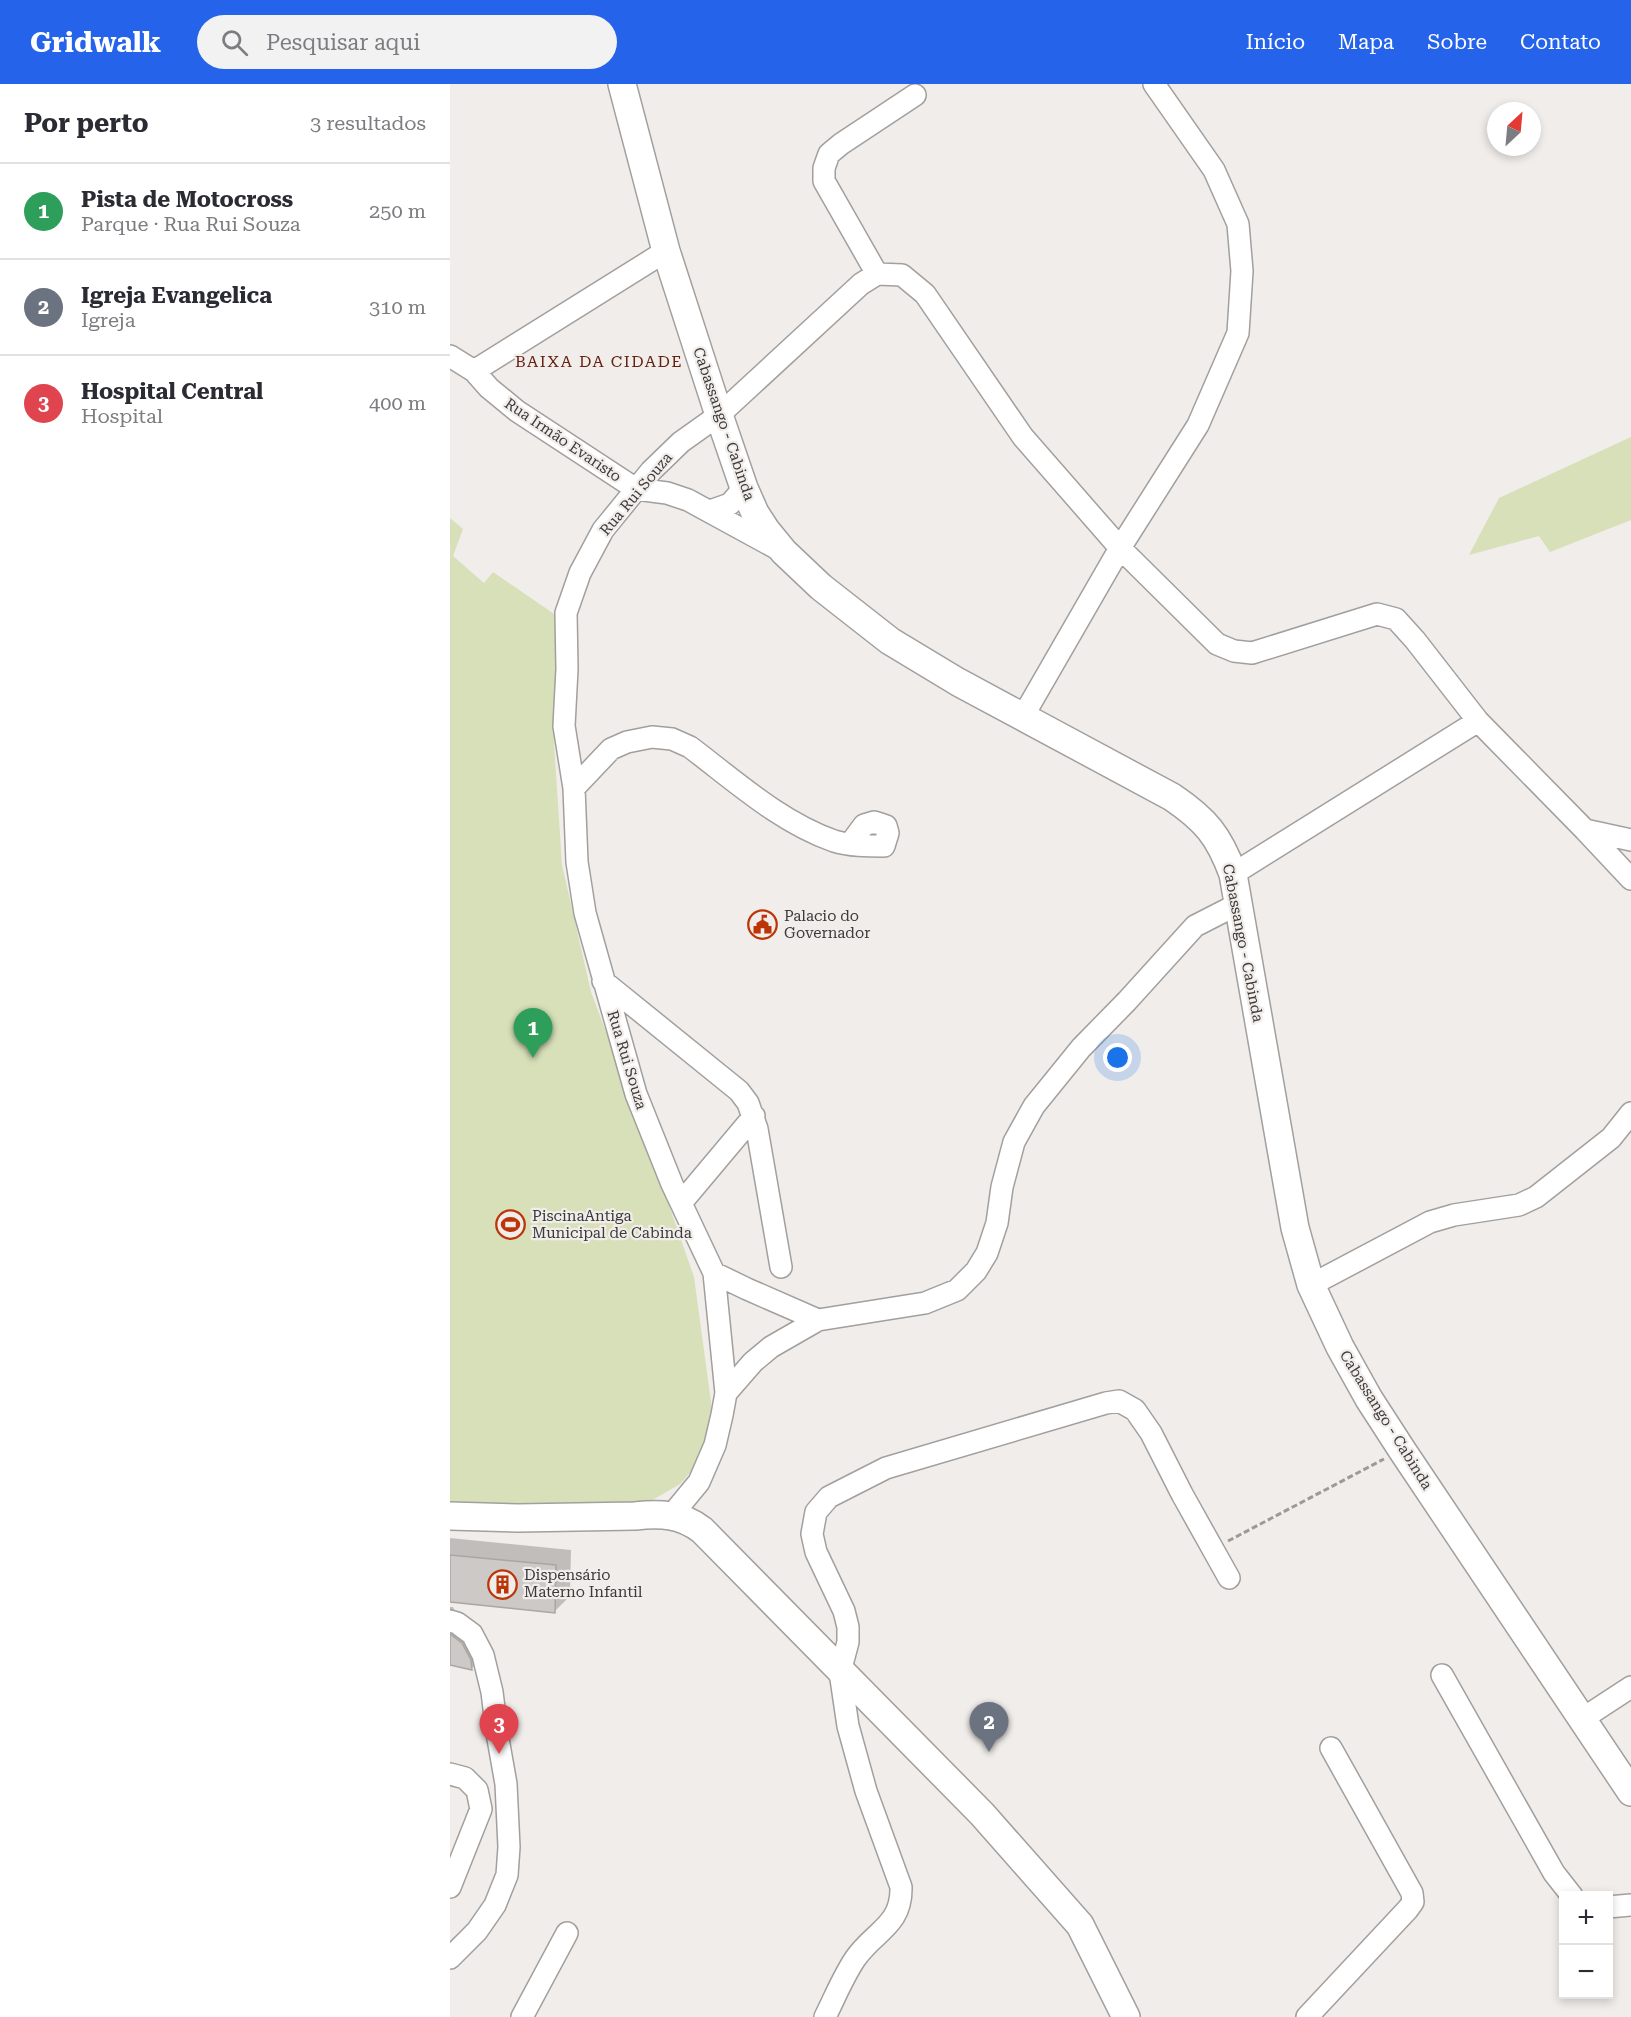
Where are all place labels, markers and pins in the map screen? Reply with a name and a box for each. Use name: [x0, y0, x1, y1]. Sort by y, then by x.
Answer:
place label: Palacio do Governador: [784, 907, 870, 942]
public building icon: Palacio do Governador: [747, 909, 779, 941]
pin: 1: [514, 1008, 553, 1058]
place label: PiscinaAntiga Municipal de Cabinda: [532, 1207, 692, 1242]
sports icon: PiscinaAntiga Municipal de Cabinda: [495, 1209, 527, 1241]
place label: Dispensário Materno Infantil: [524, 1566, 643, 1601]
building icon: Dispensário Materno Infantil: [487, 1568, 519, 1600]
pin: 2: [970, 1702, 1008, 1752]
pin: 3: [479, 1704, 518, 1754]

